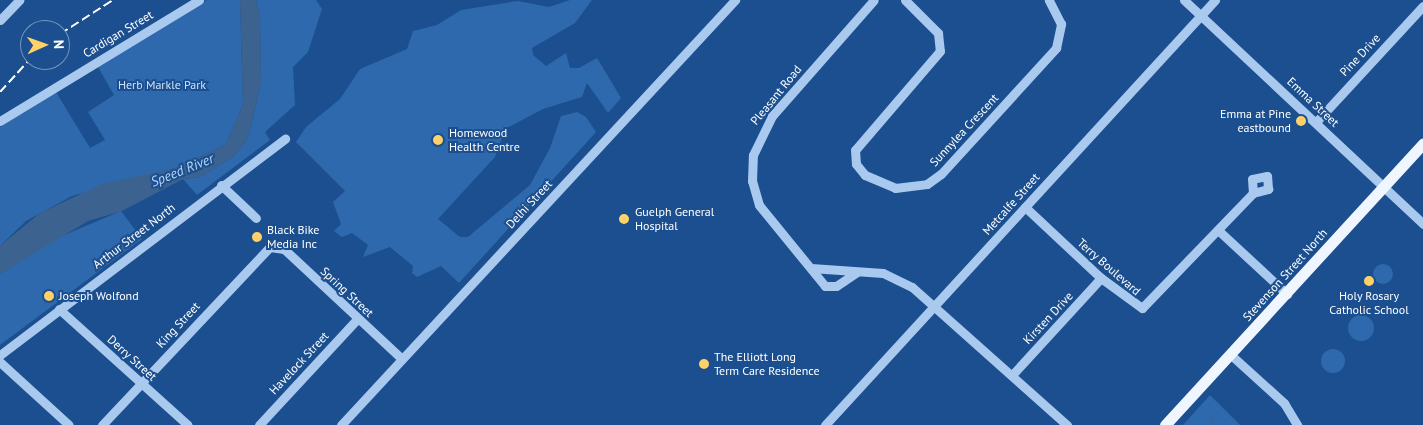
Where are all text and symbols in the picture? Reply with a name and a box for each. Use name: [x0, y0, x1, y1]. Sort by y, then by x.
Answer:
street label: Cardigan Street: [80, 7, 156, 61]
north arrow: [20, 20, 70, 70]
street label: Pine Drive: [1337, 31, 1383, 79]
text: N: [50, 40, 68, 49]
street label: Pleasant Road: [748, 62, 804, 128]
street label: Emma Street: [1284, 74, 1342, 130]
park label: Herb Markle Park: [118, 78, 206, 92]
street label: Sunnylea Crescent: [927, 91, 1001, 169]
place label: Emma at Pine eastbound: [1220, 107, 1291, 135]
marker: Emma at Pine eastbound: [1295, 115, 1307, 127]
place label: Homewood Health Centre: [449, 126, 520, 154]
marker: Homewood Health Centre: [431, 133, 445, 147]
water label: Speed River: [148, 150, 216, 190]
street label: Metcalfe Street: [980, 170, 1042, 238]
street label: Delhi Street: [503, 177, 555, 231]
street label: Arthur Street North: [90, 200, 178, 272]
place label: Guelph General Hospital: [635, 205, 714, 233]
marker: Guelph General Hospital: [617, 212, 631, 226]
place label: Black Bike Media Inc: [267, 223, 320, 251]
street label: Stevenson Street North: [1240, 226, 1330, 324]
marker: Black Bike Media Inc: [251, 231, 263, 243]
street label: Terry Boulevard: [1074, 235, 1144, 299]
street label: Spring Street: [318, 264, 376, 320]
marker: Holy Rosary Catholic School: [1363, 275, 1375, 287]
place label: Joseph Wolfond: [59, 289, 139, 303]
street label: Kirsten Drive: [1020, 289, 1076, 347]
place label: Holy Rosary Catholic School: [1329, 289, 1409, 317]
marker: Joseph Wolfond: [43, 290, 55, 302]
street label: King Street: [153, 299, 203, 351]
street label: Havelock Street: [266, 329, 332, 397]
street label: Derry Street: [104, 332, 160, 384]
place label: The Elliott Long Term Care Residence: [714, 350, 820, 378]
marker: The Elliott Long Term Care Residence: [698, 358, 710, 370]

